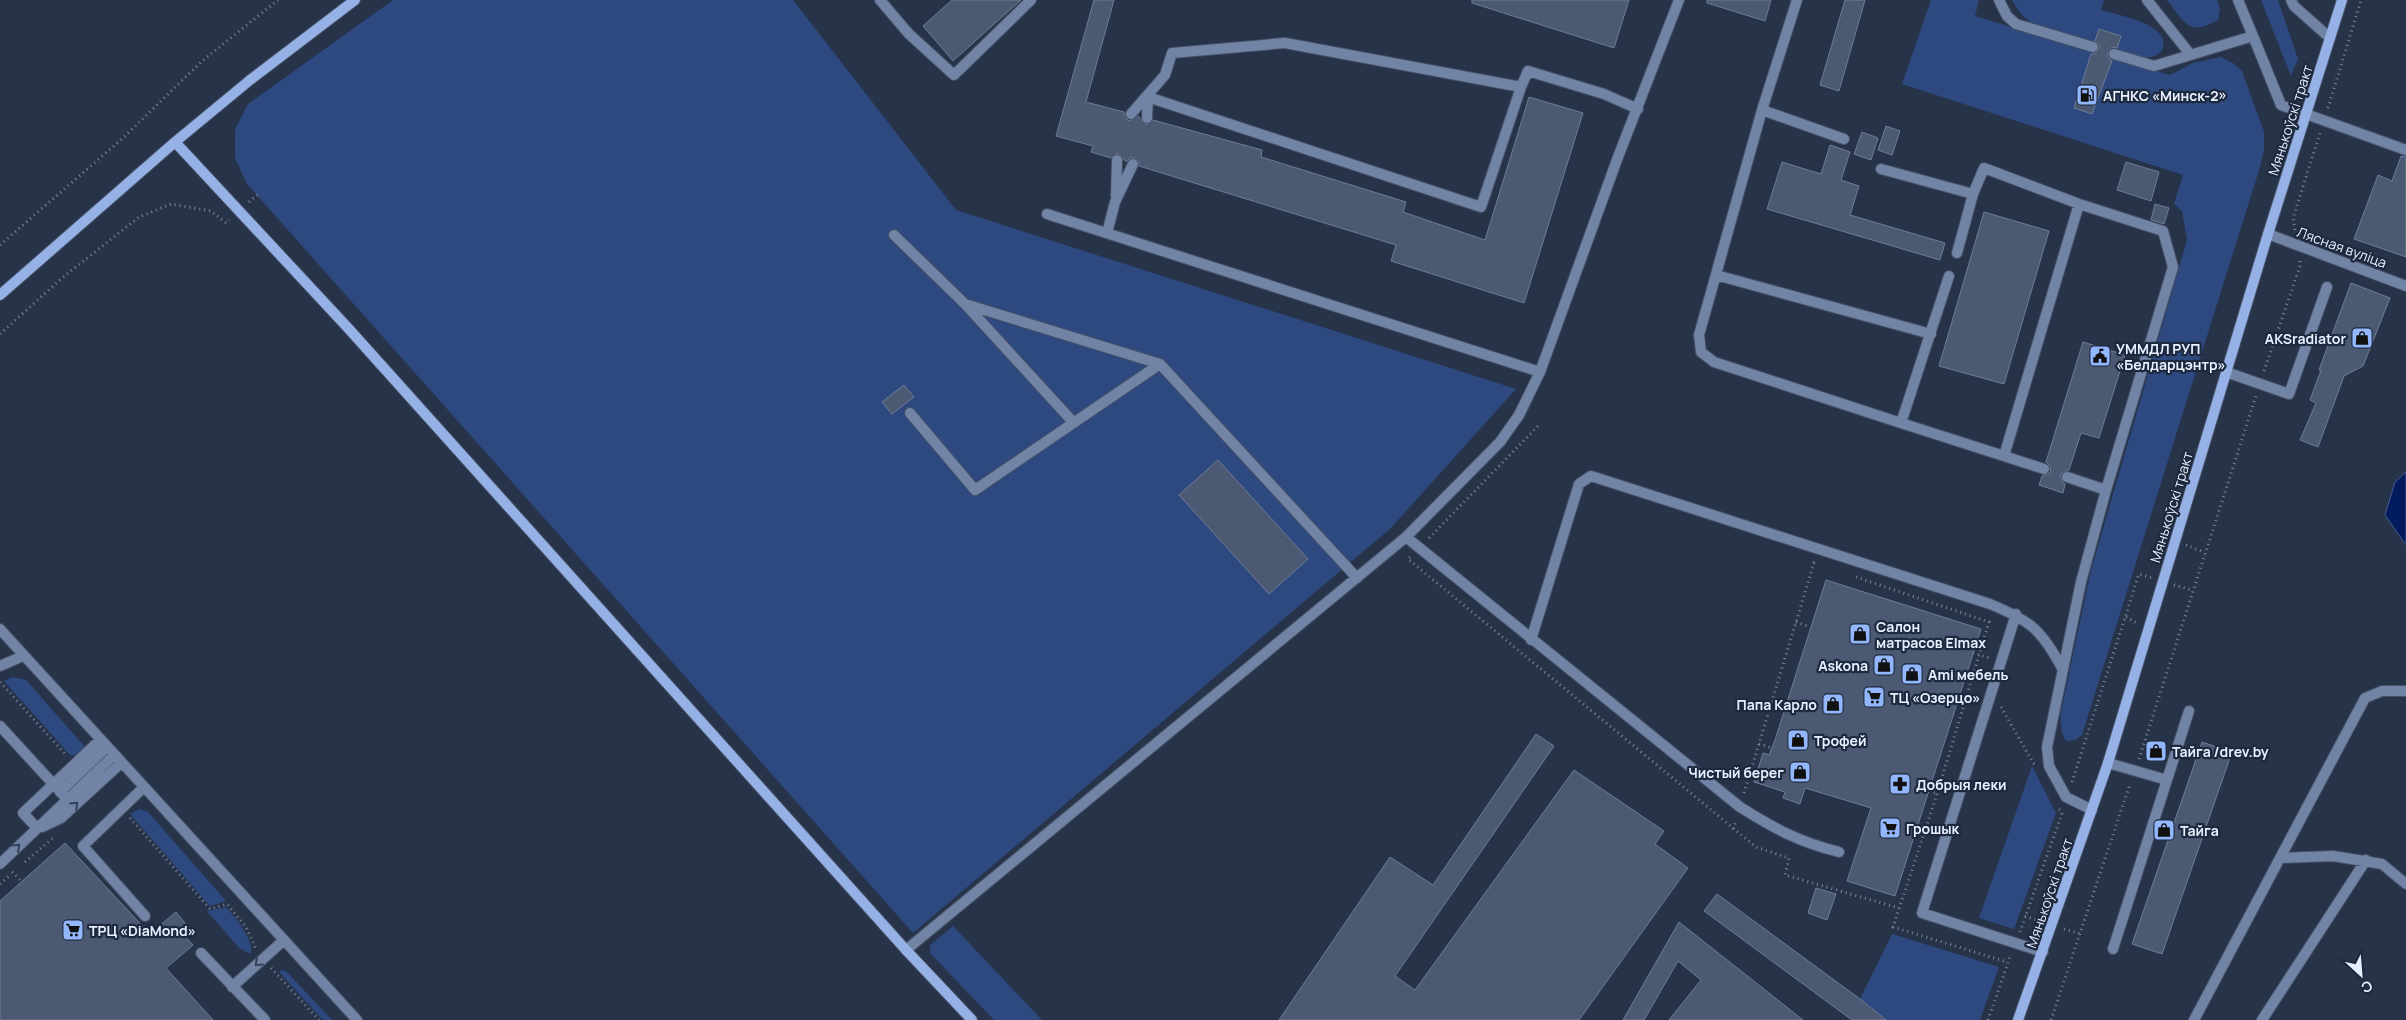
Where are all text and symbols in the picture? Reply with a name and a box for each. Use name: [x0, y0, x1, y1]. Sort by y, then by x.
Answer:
street label: Мянькоўскі тракт: [2263, 62, 2317, 178]
fuel station icon: АГНКС «Минск-2»: [2075, 83, 2099, 107]
place label: АГНКС «Минск-2»: [2103, 86, 2227, 105]
street label: Лясная вуліца: [2294, 222, 2390, 272]
shop icon: AKSradiator: [2350, 326, 2374, 350]
place label: AKSradiator: [2265, 329, 2346, 348]
place label: УММДЛ РУП «Белдарцэнтр»: [2116, 339, 2226, 374]
public building icon: УММДЛ РУП «Белдарцэнтр»: [2088, 344, 2112, 368]
street label: Мянькоўскі тракт: [2145, 449, 2197, 565]
place label: Салон матрасов Elmax: [1876, 617, 1986, 652]
shop icon: Салон матрасов Elmax: [1848, 622, 1872, 646]
shop icon: Askona: [1872, 653, 1896, 677]
place label: Askona: [1818, 656, 1868, 675]
shop icon: Ami мебель: [1900, 662, 1924, 686]
place label: Ami мебель: [1928, 665, 2009, 684]
supermarket icon: ТЦ «Озерцо»: [1862, 685, 1886, 709]
place label: ТЦ «Озерцо»: [1890, 688, 1981, 707]
shop icon: Папа Карло: [1821, 692, 1845, 716]
place label: Папа Карло: [1737, 695, 1817, 714]
shop icon: Трофей: [1786, 728, 1810, 752]
place label: Трофей: [1814, 731, 1867, 750]
shop icon: Тайга /drev.by: [2144, 739, 2168, 763]
place label: Тайга /drev.by: [2172, 742, 2269, 761]
shop icon: Чистый берег: [1788, 760, 1812, 784]
place label: Чистый берег: [1688, 763, 1784, 782]
pharmacy icon: Добрыя леки: [1888, 772, 1912, 796]
place label: Добрыя леки: [1916, 775, 2006, 794]
one-way arrow: [69, 802, 78, 811]
supermarket icon: Грошык: [1878, 816, 1902, 840]
shop icon: Тайга: [2152, 818, 2176, 842]
place label: Грошык: [1906, 819, 1960, 838]
place label: Тайга: [2180, 821, 2219, 840]
street label: Мянькоўскі тракт: [2021, 835, 2077, 951]
one-way arrow: [12, 844, 21, 853]
supermarket icon: ТРЦ «DiaMond»: [61, 918, 85, 942]
place label: ТРЦ «DiaMond»: [89, 921, 196, 940]
north arrow: [2336, 950, 2386, 1000]
one-way arrow: [255, 957, 264, 966]
text: С: [2358, 976, 2376, 998]

